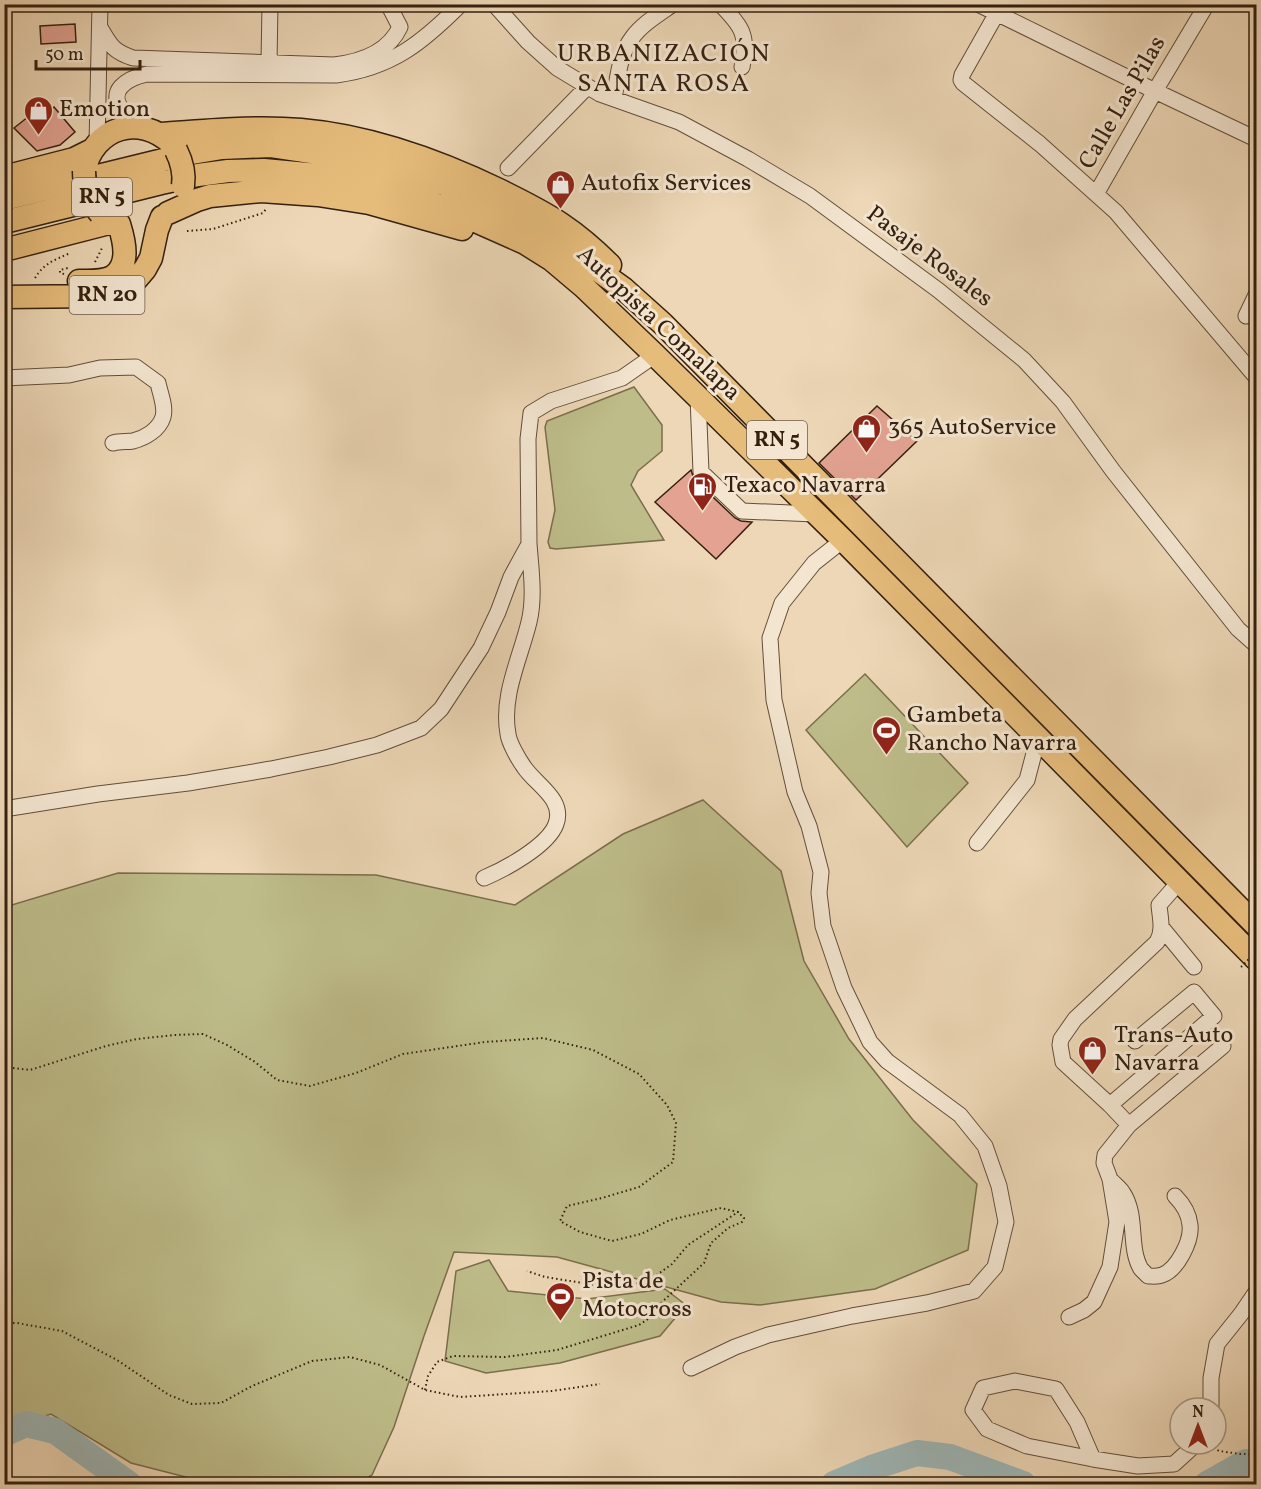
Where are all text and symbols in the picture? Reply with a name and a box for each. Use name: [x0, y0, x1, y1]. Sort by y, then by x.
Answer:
street label: Calle Las Pilas: [1071, 30, 1175, 176]
scale bar: [36, 33, 140, 71]
district label: URBANIZACIÓN SANTA ROSA: [557, 36, 771, 102]
text: 50 m: [45, 43, 84, 68]
place label: Emotion: [59, 93, 150, 127]
shop icon: Emotion: [22, 94, 54, 136]
place label: Autofix Services: [581, 167, 751, 201]
shop icon: Autofix Services: [544, 168, 576, 210]
road number: RN 5: [72, 178, 132, 216]
street label: Pasaje Rosales: [859, 198, 999, 316]
street label: Autopista Comalapa: [568, 239, 748, 409]
road number: RN 20: [70, 276, 144, 314]
place label: 365 AutoService: [888, 411, 1056, 445]
shop icon: 365 AutoService: [851, 412, 883, 454]
road number: RN 5: [747, 421, 807, 459]
place label: Texaco Navarra: [724, 469, 886, 503]
fuel station icon: Texaco Navarra: [687, 470, 719, 512]
place label: Gambeta Rancho Navarra: [907, 699, 1077, 761]
sports icon: Gambeta Rancho Navarra: [870, 714, 902, 756]
place label: Trans-Auto Navarra: [1114, 1019, 1233, 1081]
shop icon: Trans-Auto Navarra: [1077, 1034, 1109, 1076]
place label: Pista de Motocross: [582, 1265, 692, 1327]
sports icon: Pista de Motocross: [545, 1280, 577, 1322]
north arrow: [1168, 1396, 1228, 1456]
text: N: [1192, 1402, 1204, 1424]

